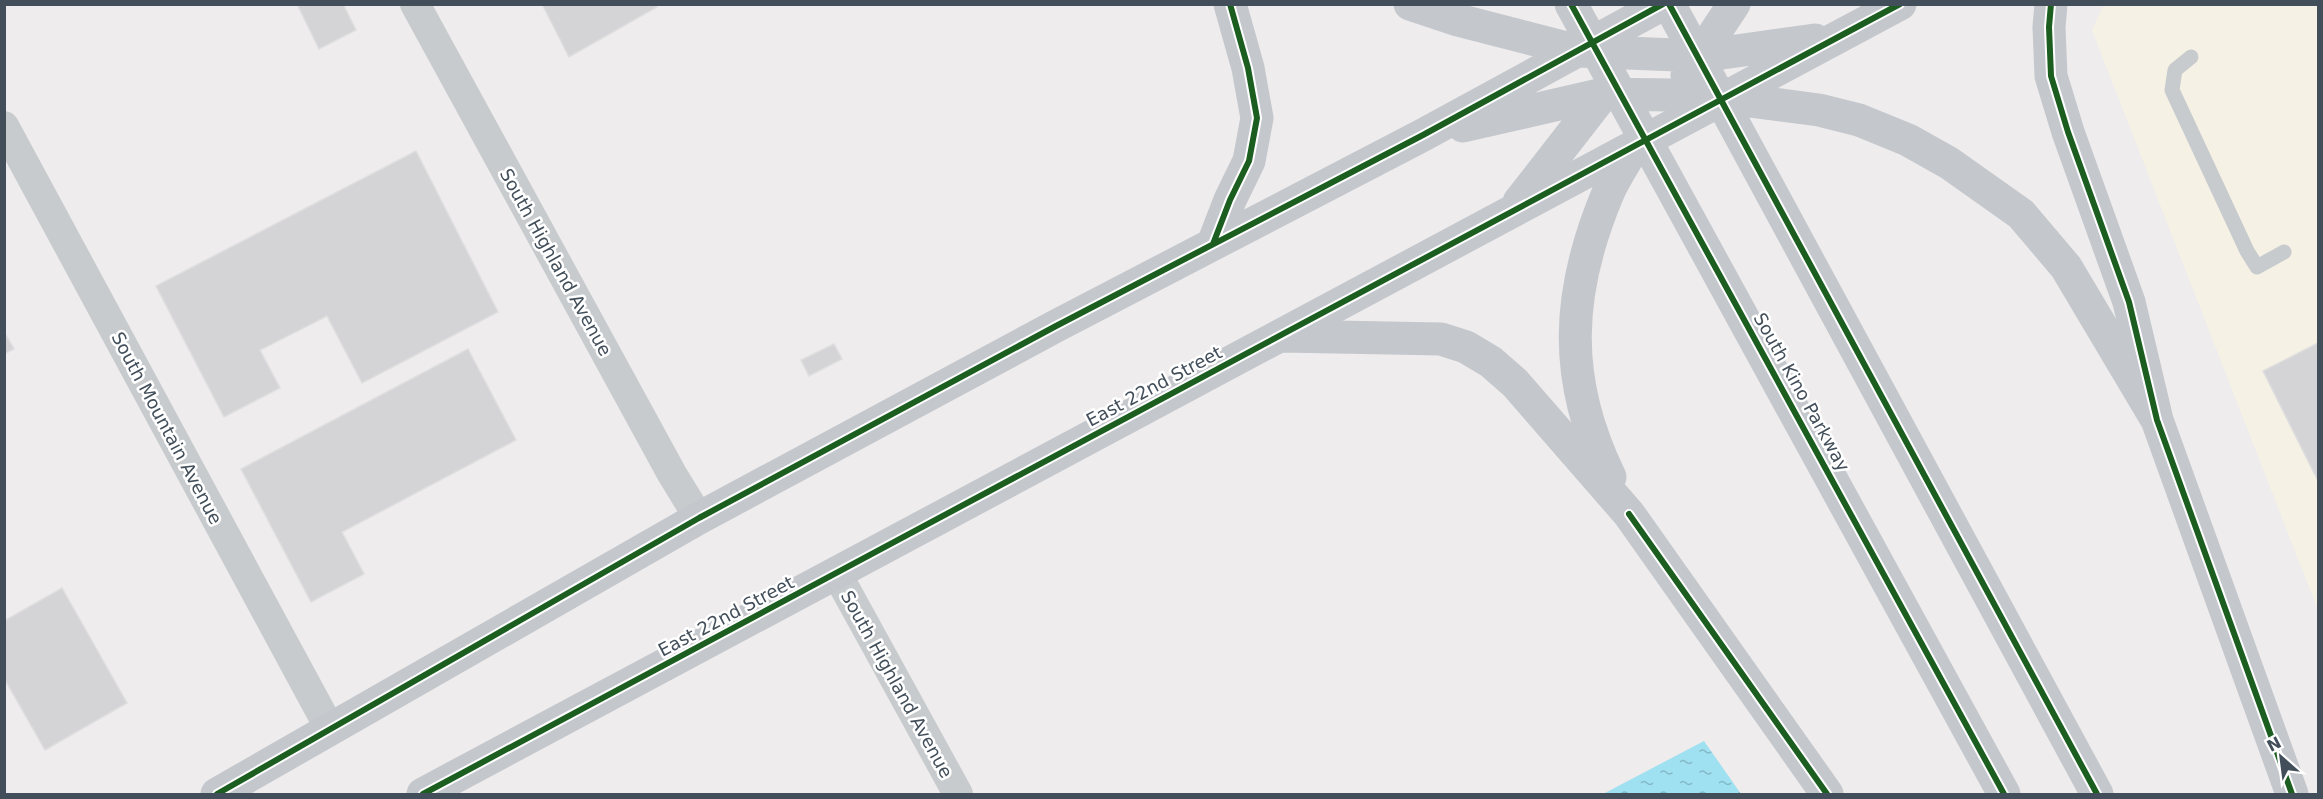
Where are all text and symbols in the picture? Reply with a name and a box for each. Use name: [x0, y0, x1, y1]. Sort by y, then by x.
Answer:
street label: South Highland Avenue: [496, 165, 616, 359]
street label: South Kino Parkway: [1750, 309, 1855, 475]
street label: South Mountain Avenue: [107, 328, 227, 528]
street label: East 22nd Street: [1083, 341, 1225, 431]
street label: East 22nd Street: [655, 571, 797, 661]
street label: South Highland Avenue: [837, 587, 957, 781]
north arrow: [2251, 727, 2311, 787]
text: N: [2264, 733, 2285, 756]

